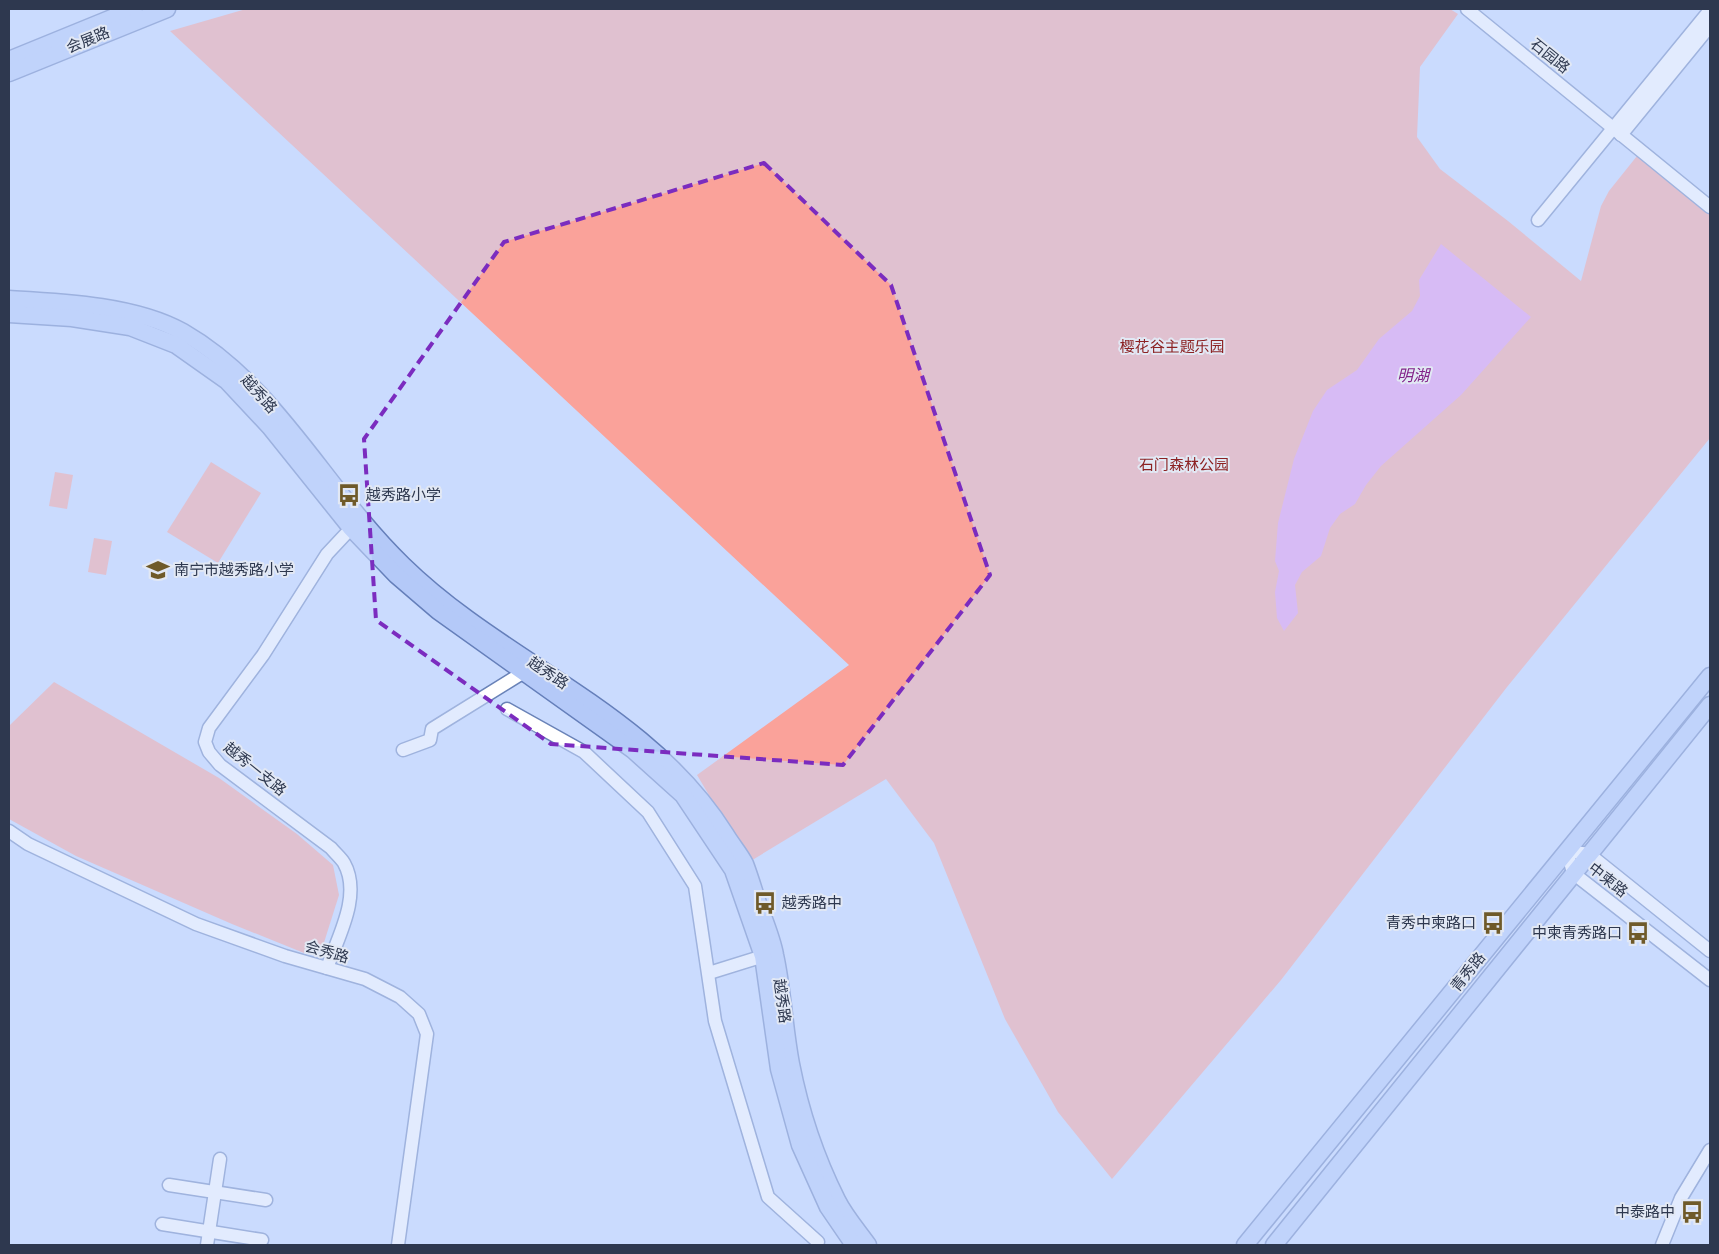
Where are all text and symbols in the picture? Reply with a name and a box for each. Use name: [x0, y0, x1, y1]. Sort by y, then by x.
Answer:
street label: 会展路: [64, 23, 112, 57]
street label: 石园路: [1527, 35, 1573, 77]
park label: 樱花谷主题乐园: [1119, 338, 1225, 356]
water label: 明湖: [1397, 366, 1432, 385]
street label: 越秀路: [237, 371, 281, 417]
park label: 石门森林公园: [1139, 456, 1229, 474]
bus stop icon: 越秀路小学: [336, 482, 362, 508]
place label: 越秀路小学: [366, 486, 441, 504]
school or university icon: 南宁市越秀路小学: [145, 557, 171, 583]
place label: 南宁市越秀路小学: [174, 561, 294, 579]
street label: 越秀路: [524, 653, 572, 693]
street label: 越秀一支路: [220, 738, 290, 800]
street label: 中柬路: [1585, 859, 1631, 901]
bus stop icon: 越秀路中: [752, 890, 778, 916]
place label: 越秀路中: [782, 894, 842, 912]
bus stop icon: 青秀中柬路口: [1480, 910, 1506, 936]
place label: 青秀中柬路口: [1386, 914, 1476, 932]
bus stop icon: 中柬青秀路口: [1625, 920, 1651, 946]
place label: 中柬青秀路口: [1532, 924, 1622, 942]
street label: 会秀路: [303, 937, 351, 967]
street label: 青秀路: [1447, 949, 1489, 995]
street label: 越秀路: [770, 977, 794, 1025]
bus stop icon: 中泰路中: [1679, 1199, 1705, 1225]
place label: 中泰路中: [1615, 1203, 1675, 1221]

